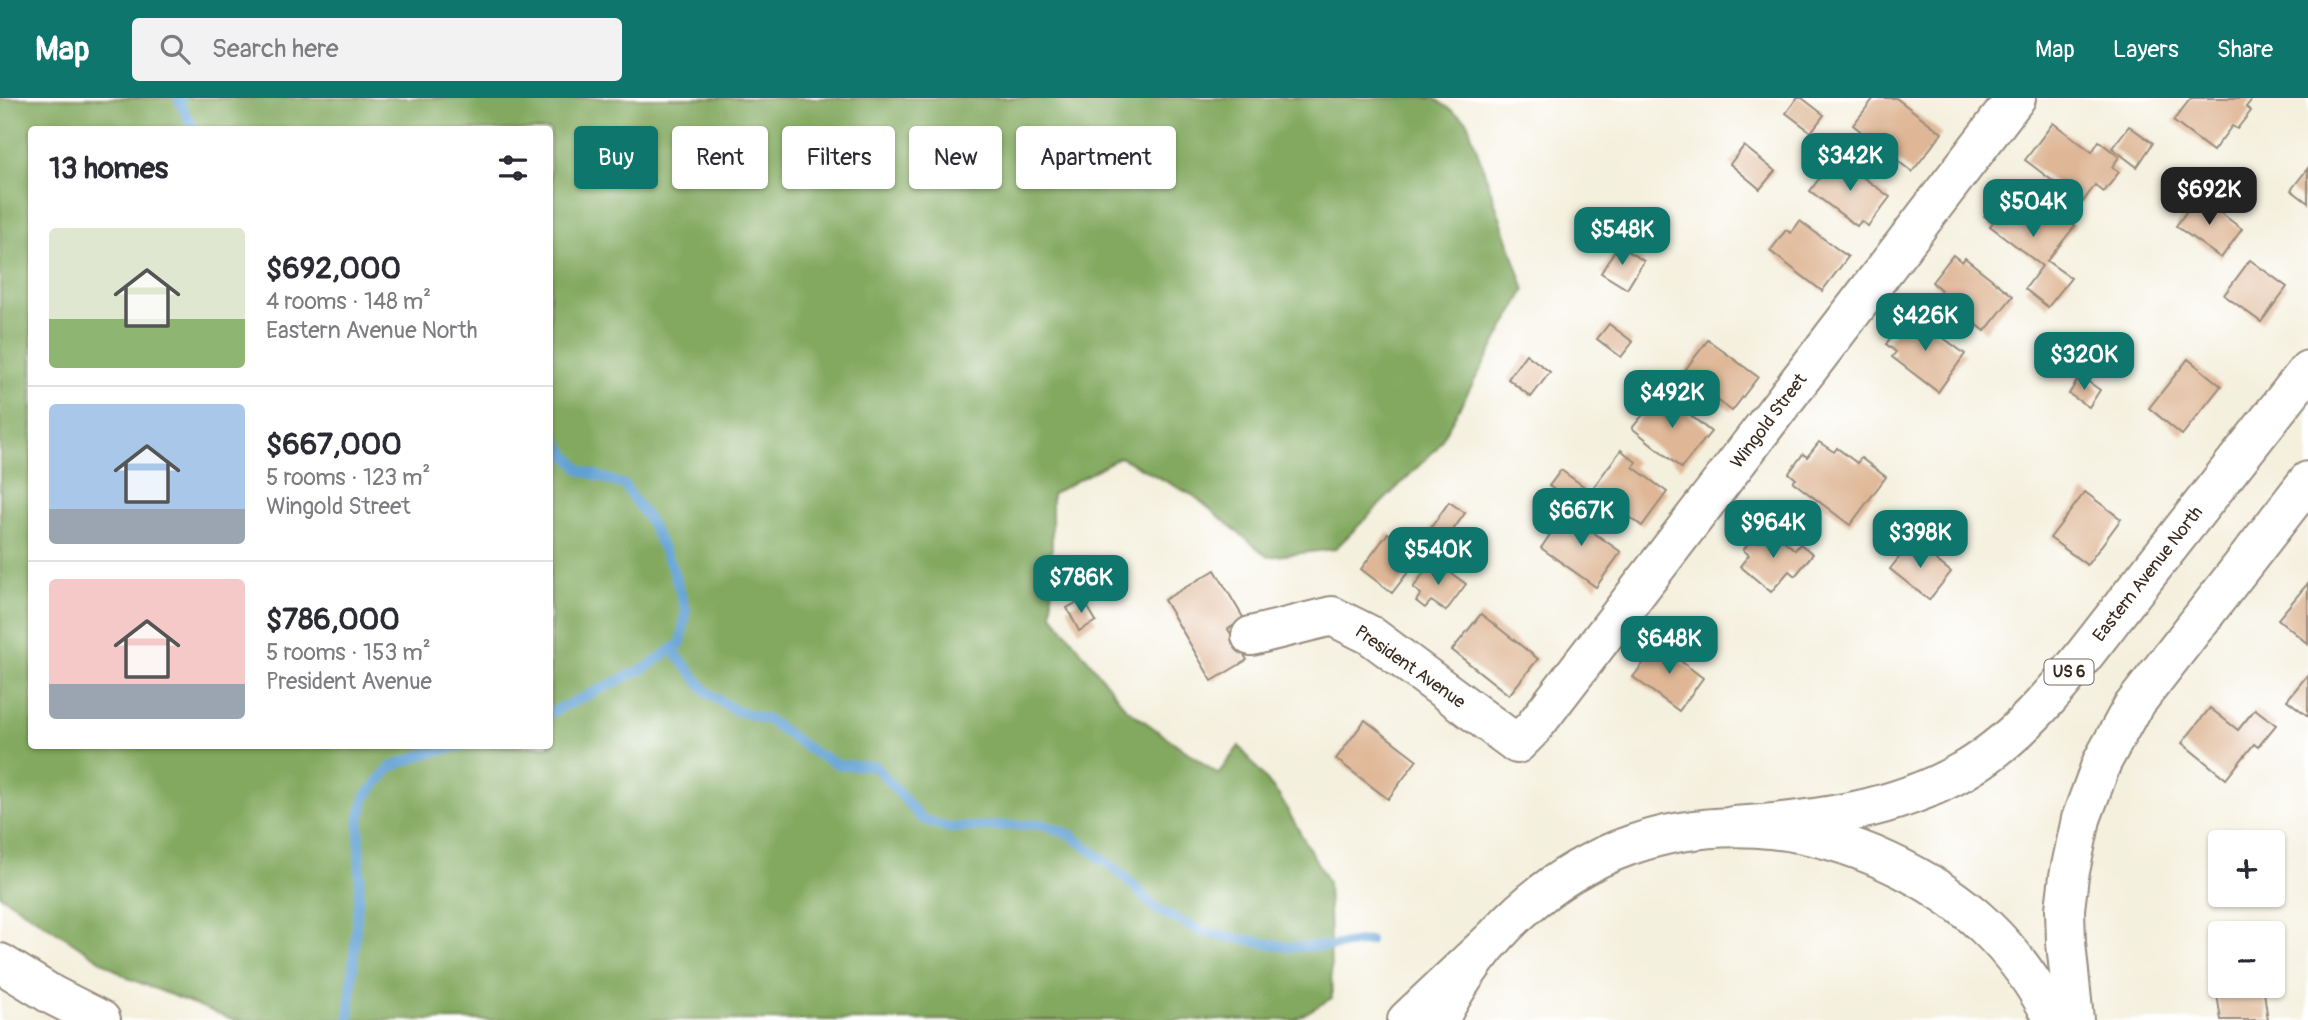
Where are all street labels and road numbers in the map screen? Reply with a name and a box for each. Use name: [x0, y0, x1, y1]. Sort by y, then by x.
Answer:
street label: Wingold Street: [1726, 368, 1813, 473]
street label: Eastern Avenue North: [2088, 502, 2208, 646]
street label: President Avenue: [1350, 620, 1470, 714]
road number: US 6: [2044, 660, 2094, 684]

